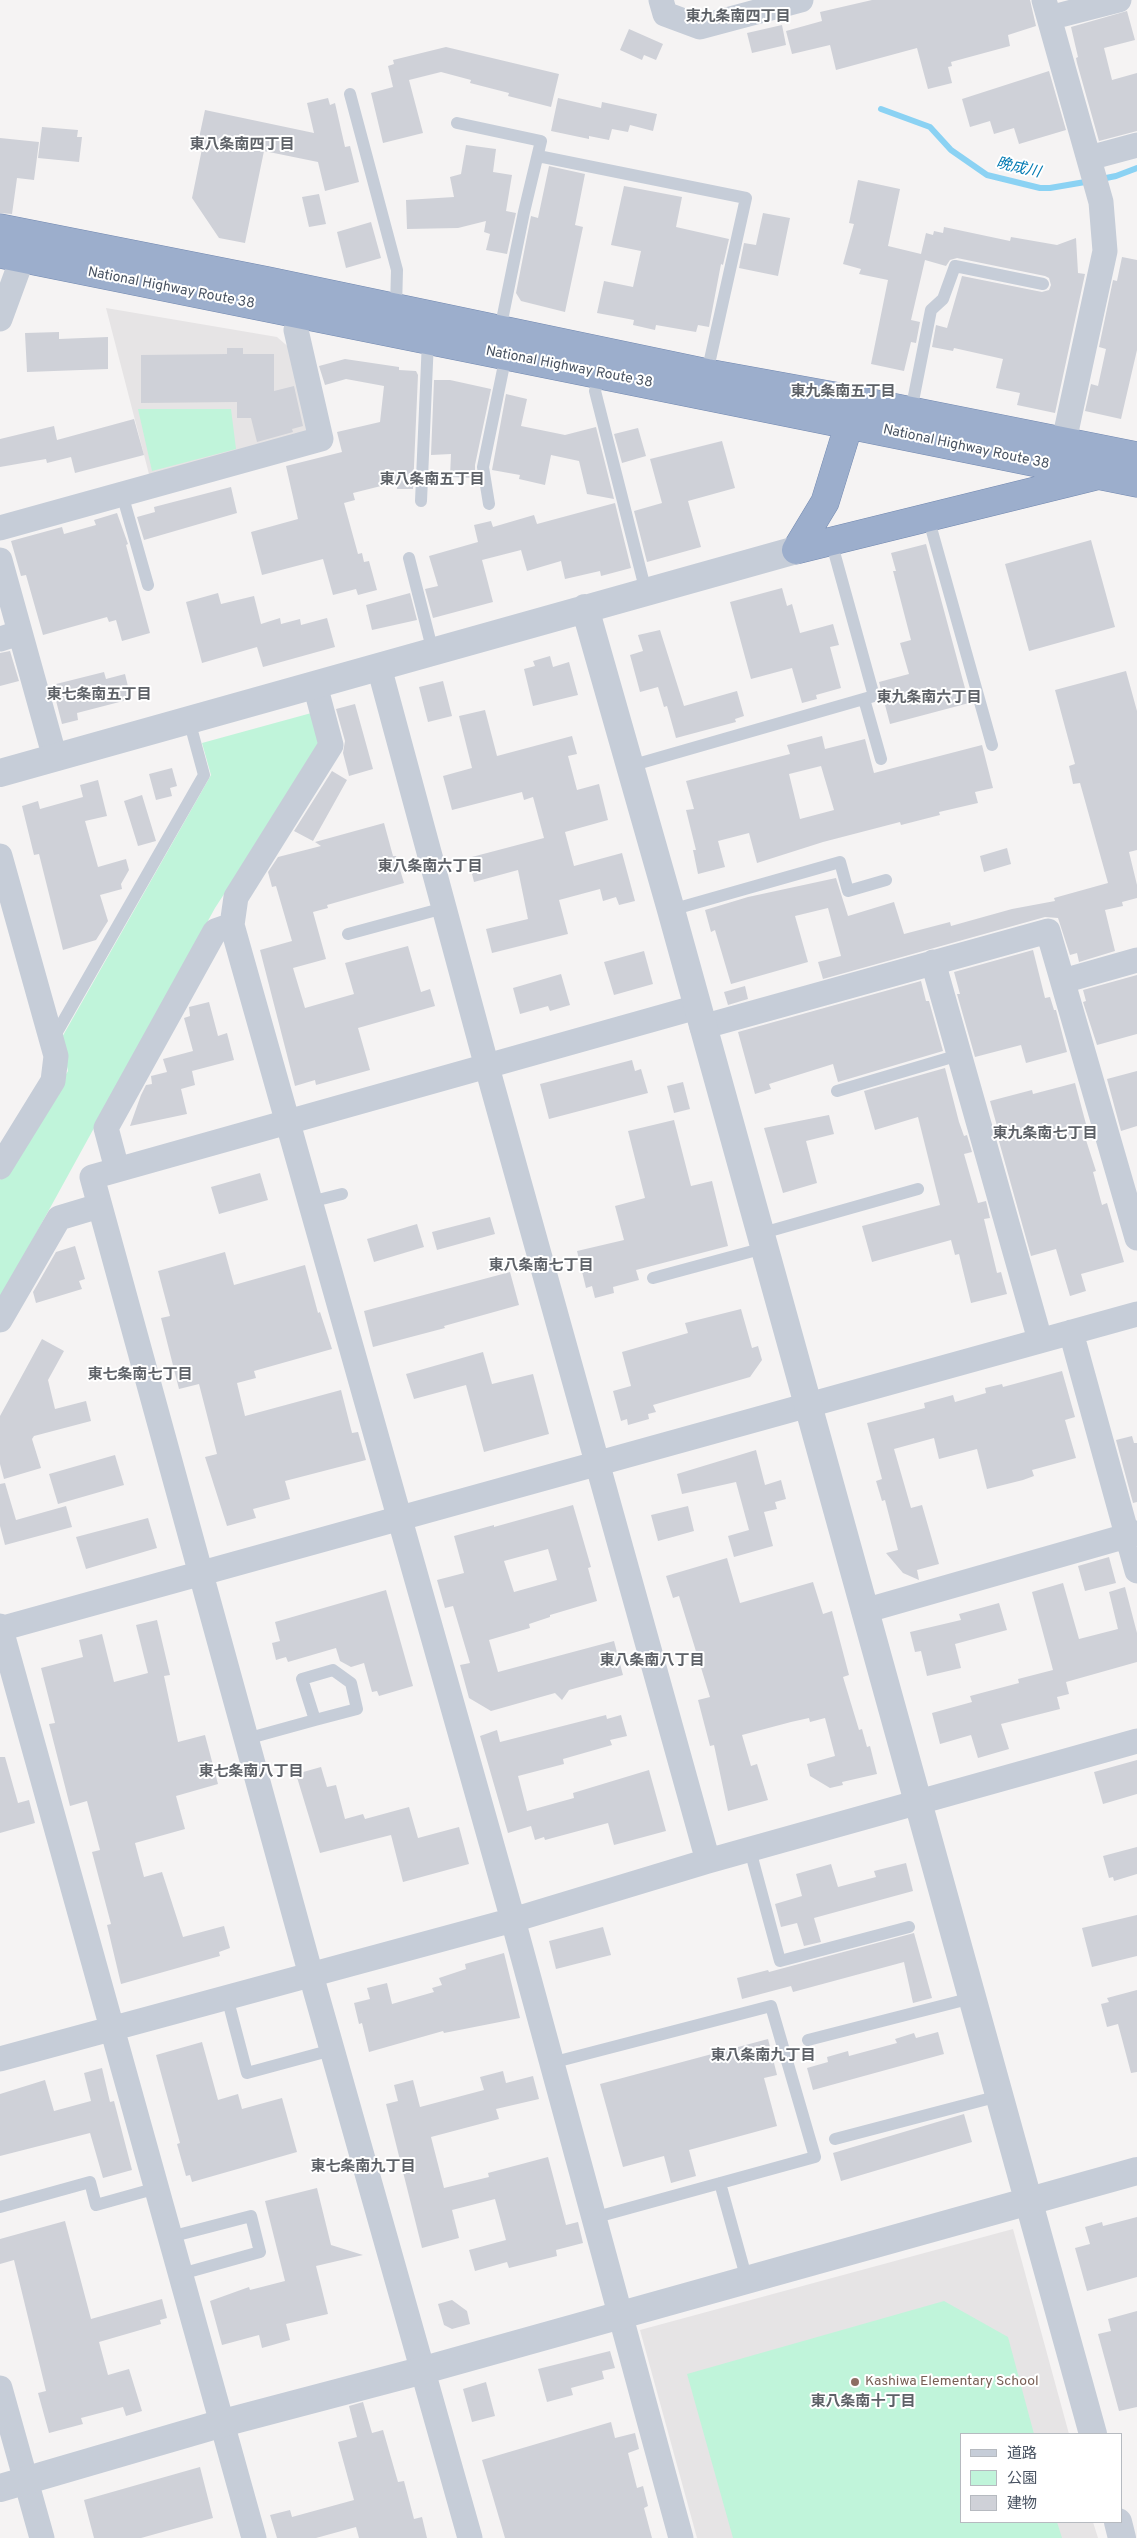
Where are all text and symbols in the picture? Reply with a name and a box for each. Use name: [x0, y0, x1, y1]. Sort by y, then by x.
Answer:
district label: 東九条南四丁目: [686, 9, 790, 27]
district label: 東八条南四丁目: [190, 137, 294, 155]
water label: 晩成川: [994, 155, 1042, 183]
street label: National Highway Route 38: [86, 265, 256, 313]
street label: National Highway Route 38: [484, 344, 654, 392]
district label: 東九条南五丁目: [791, 384, 895, 402]
street label: National Highway Route 38: [881, 422, 1051, 474]
district label: 東八条南五丁目: [380, 472, 484, 490]
district label: 東七条南五丁目: [47, 687, 151, 705]
district label: 東九条南六丁目: [877, 690, 981, 708]
district label: 東八条南六丁目: [378, 859, 482, 877]
district label: 東九条南七丁目: [993, 1126, 1097, 1144]
district label: 東八条南七丁目: [489, 1258, 593, 1276]
district label: 東七条南七丁目: [88, 1367, 192, 1385]
district label: 東八条南八丁目: [600, 1653, 704, 1671]
district label: 東七条南八丁目: [199, 1764, 303, 1782]
district label: 東八条南九丁目: [711, 2048, 815, 2066]
district label: 東七条南九丁目: [311, 2159, 415, 2177]
place label: Kashiwa Elementary School: [865, 2374, 1039, 2390]
marker: Kashiwa Elementary School: [849, 2376, 861, 2388]
district label: 東八条南十丁目: [811, 2394, 915, 2412]
legend: [960, 2433, 1122, 2523]
text: 道路: [1007, 2445, 1037, 2464]
text: 公園: [1007, 2470, 1037, 2489]
text: 建物: [1007, 2495, 1037, 2514]

